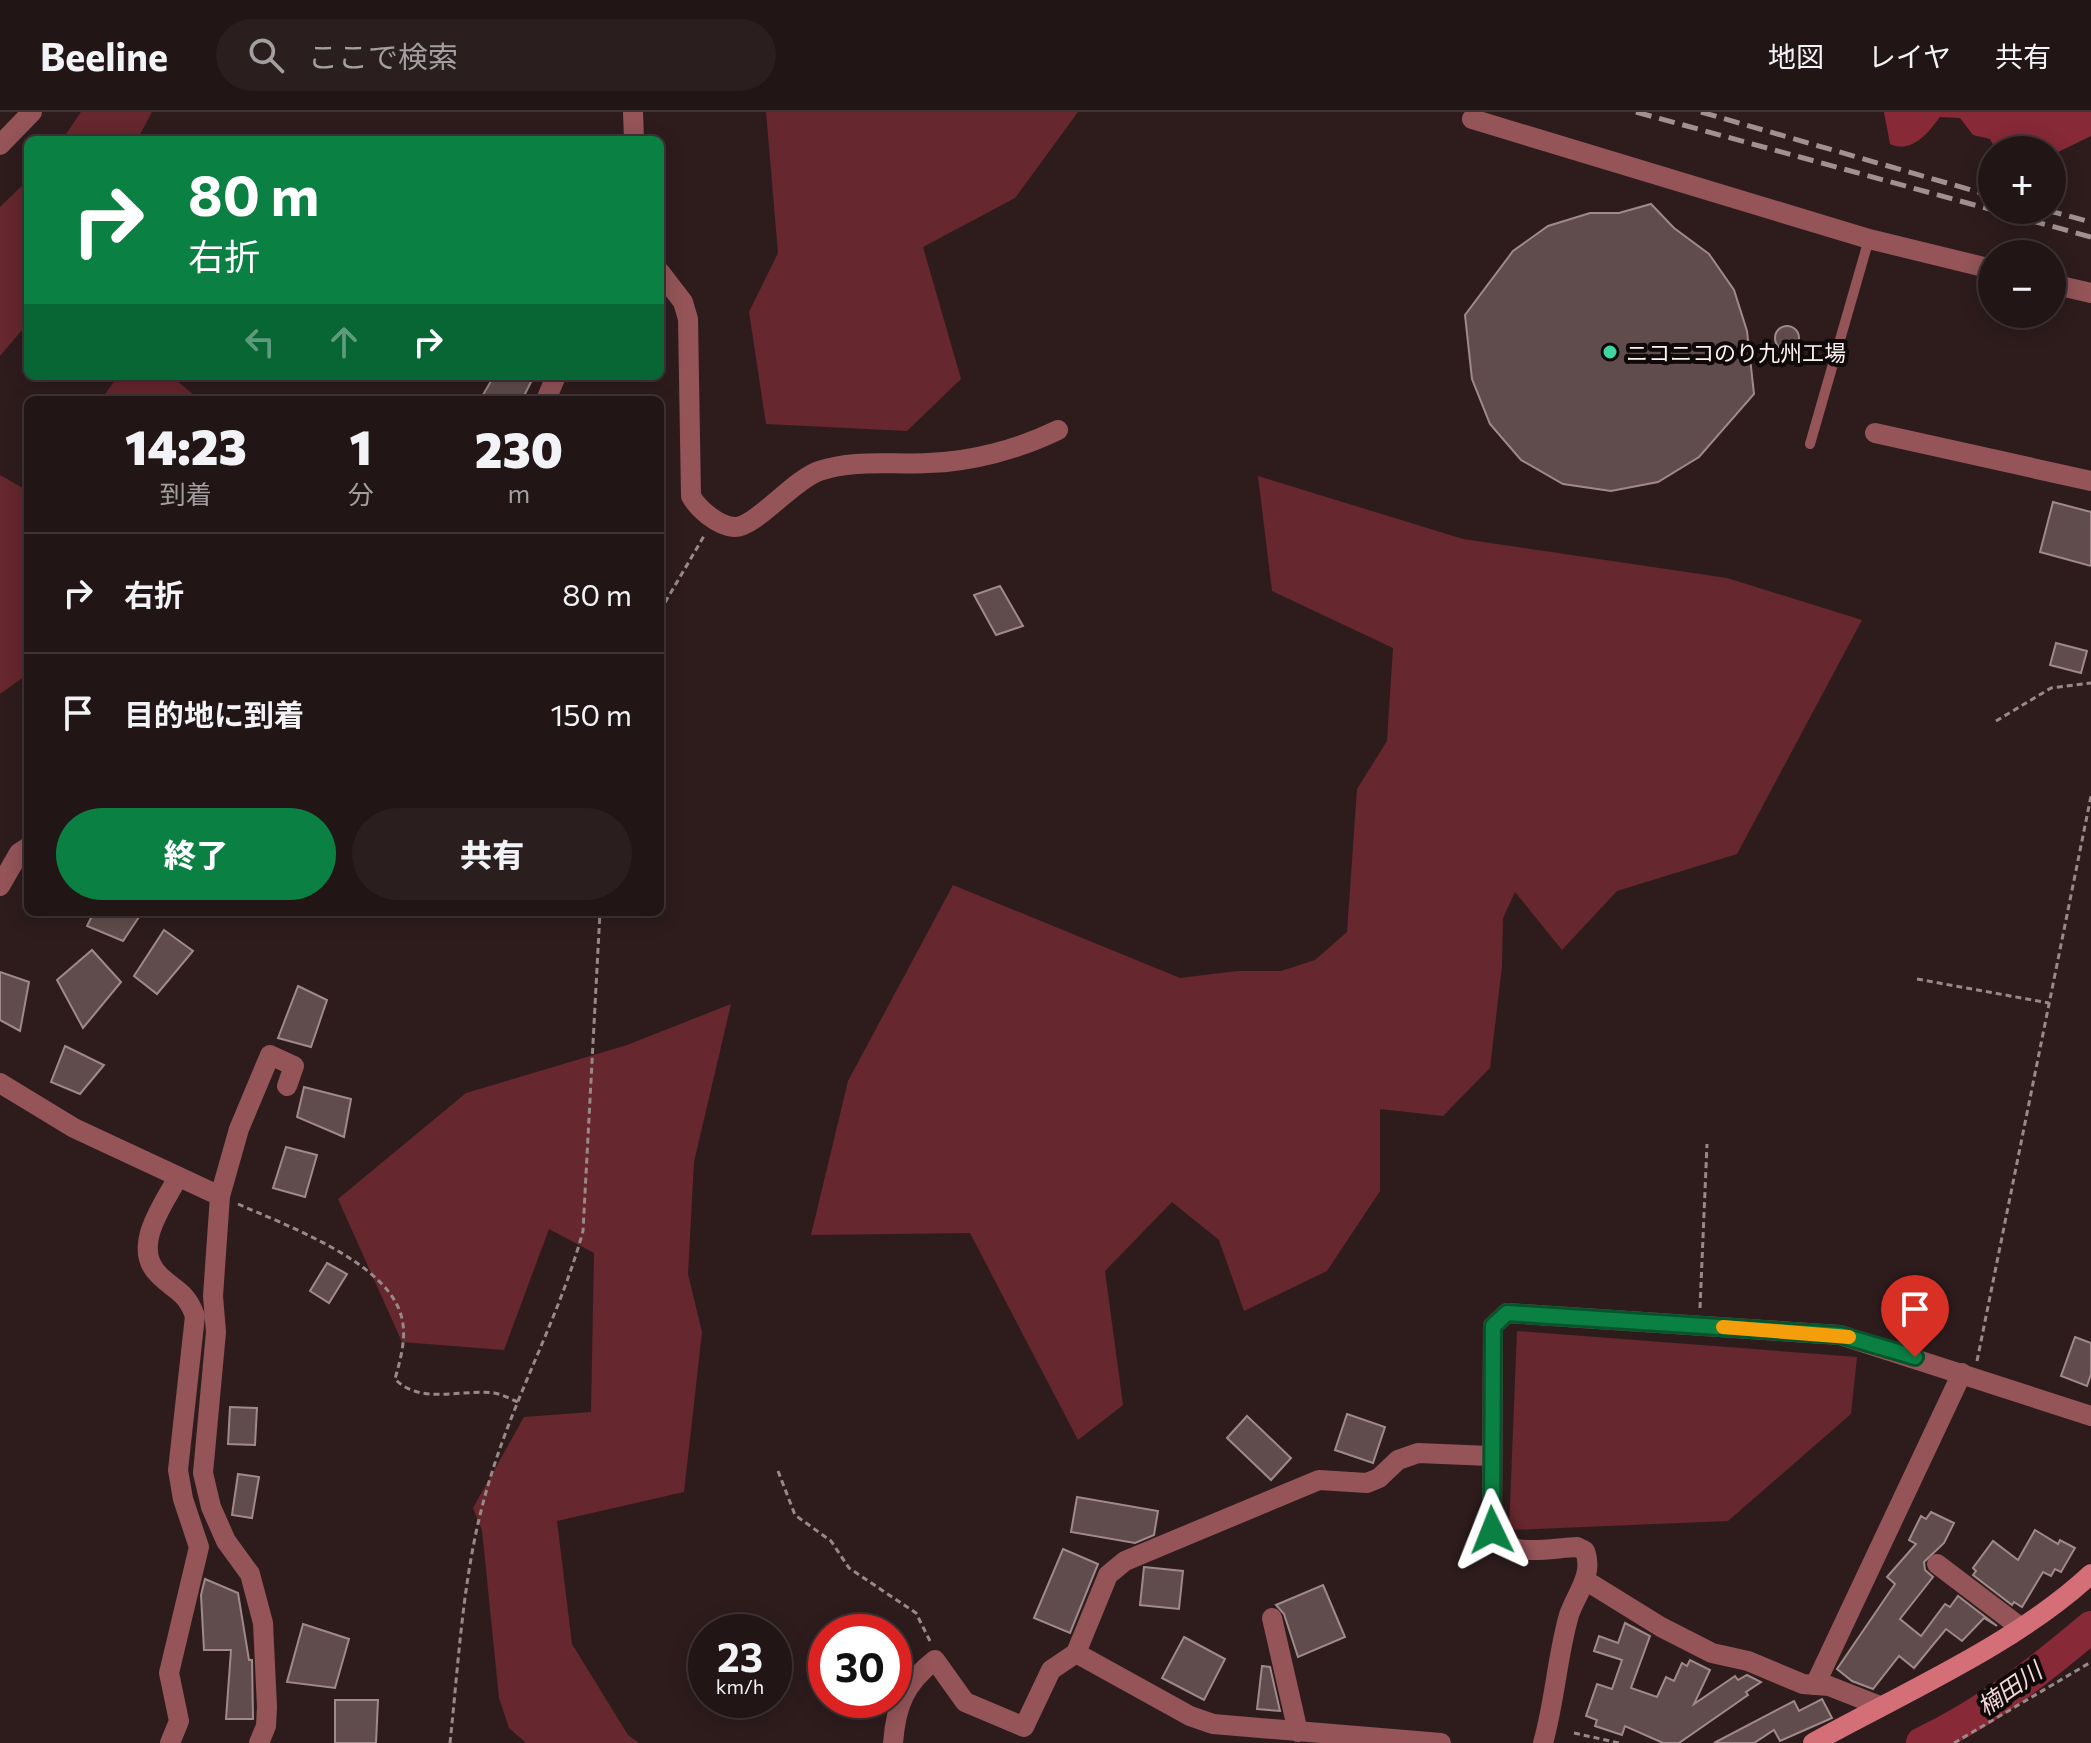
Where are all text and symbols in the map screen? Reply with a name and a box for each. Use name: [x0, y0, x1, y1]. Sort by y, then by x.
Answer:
search box: [216, 19, 776, 91]
text: Beeline: [40, 32, 168, 79]
icon: search: [244, 33, 288, 77]
text: ここで検索: [308, 37, 458, 74]
text: 地図: [1768, 39, 1824, 73]
text: レイヤ: [1868, 39, 1951, 73]
text: 共有: [1995, 39, 2051, 73]
map controls: [1978, 136, 2066, 328]
button: +: [1978, 136, 2066, 224]
text: 80 m: [188, 159, 319, 228]
icon: right: [56, 168, 160, 272]
text: 右折: [188, 233, 260, 277]
button: −: [1978, 240, 2066, 328]
icon: left: [238, 320, 282, 364]
icon: ahead: [322, 320, 366, 364]
icon: right: [406, 320, 450, 364]
place label: ニコニコのり九州工場: [1626, 339, 1846, 366]
marker: ニコニコのり九州工場: [1601, 343, 1619, 361]
text: 14:23: [125, 416, 247, 475]
text: 1: [349, 416, 372, 475]
text: 230: [475, 419, 563, 478]
text: m: [507, 477, 530, 508]
text: 到着: [160, 478, 212, 509]
text: 分: [348, 478, 374, 509]
icon: right: [56, 571, 100, 615]
text: 右折: [124, 575, 184, 612]
text: 80 m: [562, 575, 632, 612]
icon: arrive: [56, 691, 100, 735]
text: 目的地に到着: [124, 695, 304, 732]
text: 150 m: [550, 695, 632, 732]
button: 終了: [56, 808, 336, 900]
button: 共有: [352, 808, 632, 900]
pin: [1881, 1275, 1949, 1357]
icon: arrive: [1893, 1287, 1937, 1331]
position arrow: [1450, 1488, 1534, 1572]
speed limit sign: 30: [808, 1614, 912, 1718]
text: 23: [717, 1631, 763, 1680]
water label: 楠田川: [1971, 1654, 2049, 1721]
text: km/h: [716, 1674, 764, 1698]

